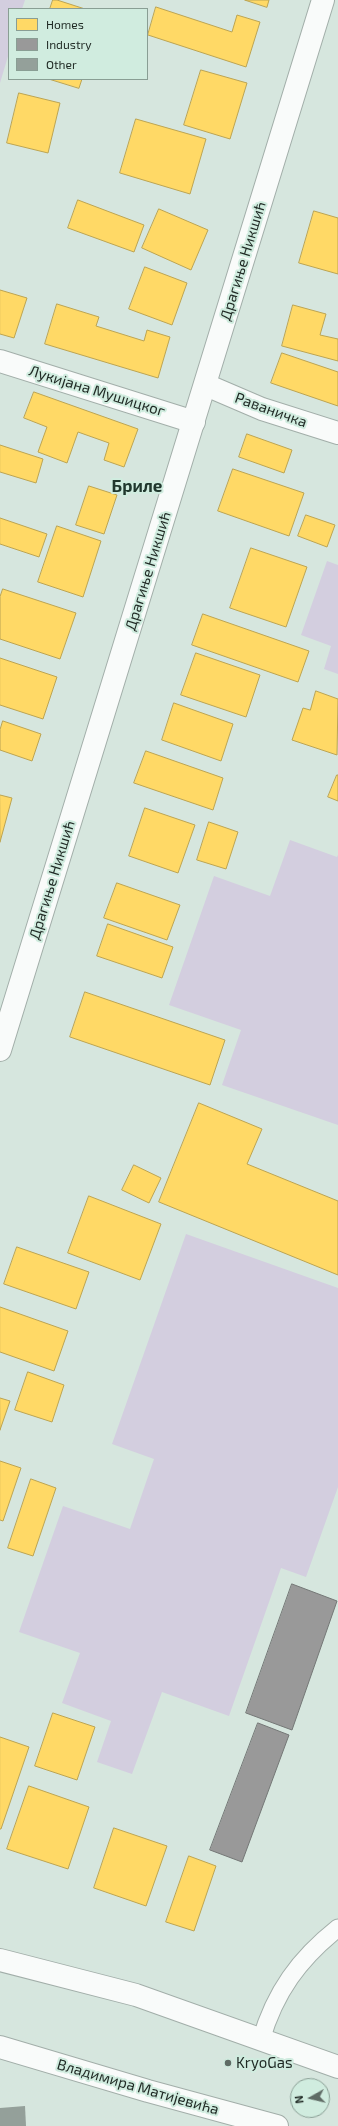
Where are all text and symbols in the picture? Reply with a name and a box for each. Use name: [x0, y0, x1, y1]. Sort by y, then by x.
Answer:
legend: [8, 8, 148, 80]
text: Homes: [46, 17, 84, 31]
text: Industry: [46, 37, 92, 51]
text: Other: [46, 57, 77, 71]
street label: Драгиње Никшић: [216, 199, 270, 323]
street label: Лукијана Мушицког: [27, 362, 167, 420]
street label: Раваничка: [232, 389, 310, 431]
district label: Бриле: [112, 476, 162, 496]
street label: Драгиње Никшић: [121, 509, 175, 633]
street label: Драгиње Никшић: [25, 818, 79, 942]
place label: KryoGas: [236, 2054, 293, 2072]
street label: Владимира Матијевића: [55, 2055, 221, 2119]
marker: KryoGas: [223, 2058, 233, 2068]
north arrow: [290, 2078, 330, 2118]
text: N: [292, 2095, 306, 2104]

